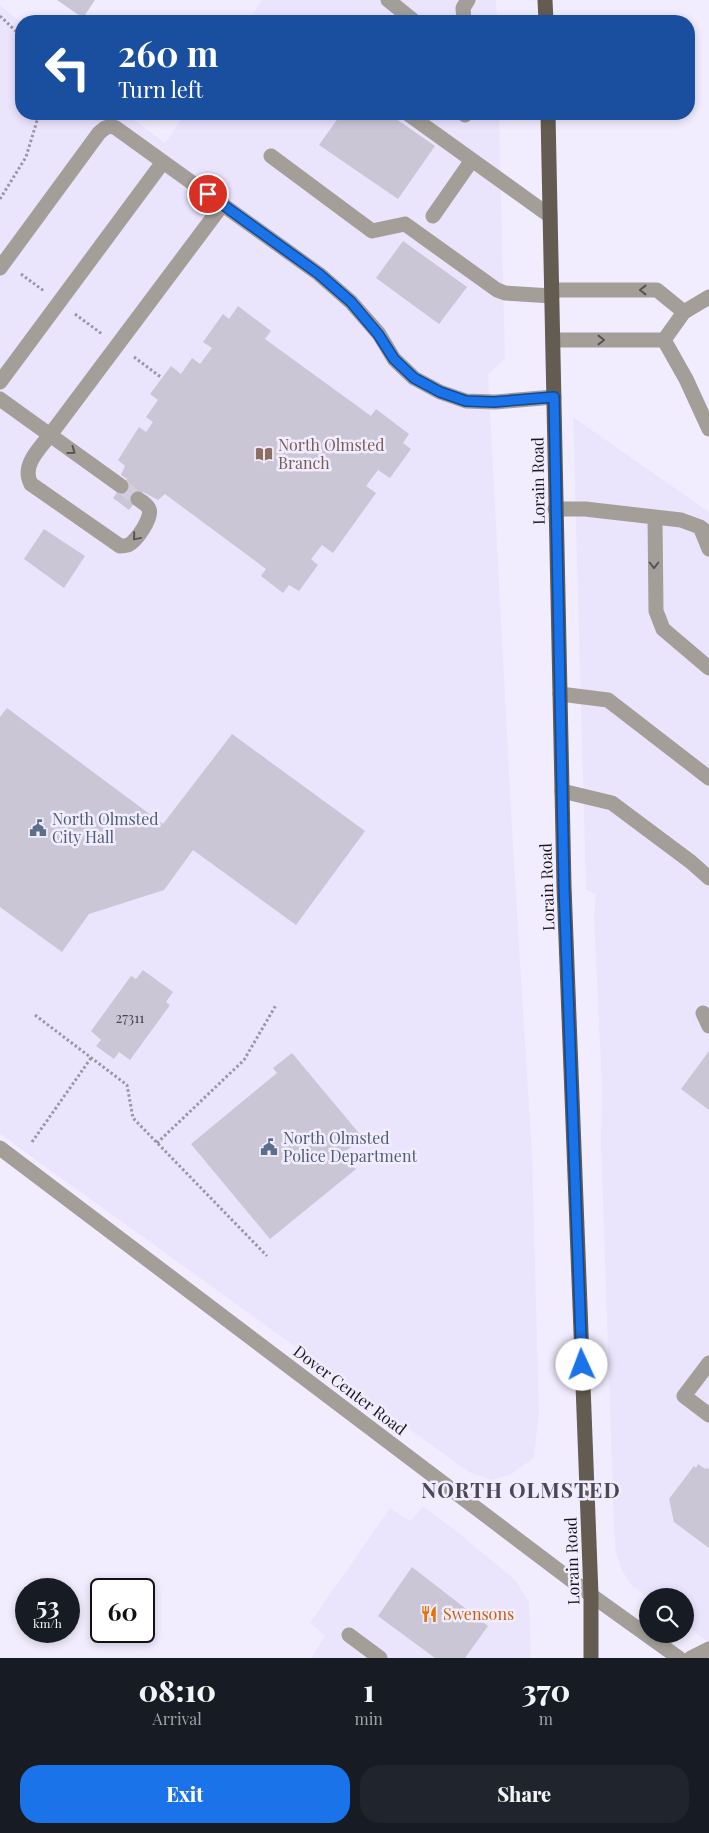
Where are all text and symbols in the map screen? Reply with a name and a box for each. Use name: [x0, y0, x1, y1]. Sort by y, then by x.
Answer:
text: 260 m: [118, 29, 218, 76]
icon: left: [35, 35, 100, 100]
text: Turn left: [118, 74, 203, 104]
pin: [187, 173, 229, 215]
icon: arrive: [194, 180, 222, 208]
one-way arrow: [639, 285, 646, 295]
one-way arrow: [598, 335, 606, 345]
place label: North Olmsted Branch: [278, 434, 385, 473]
street label: Lorain Road: [526, 437, 549, 525]
library icon: North Olmsted Branch: [254, 444, 274, 464]
one-way arrow: [66, 445, 76, 454]
one-way arrow: [132, 531, 141, 540]
one-way arrow: [649, 562, 659, 570]
place label: North Olmsted City Hall: [52, 808, 159, 847]
public building icon: North Olmsted City Hall: [28, 818, 48, 838]
street label: Lorain Road: [534, 843, 559, 931]
house number: 27311: [115, 1008, 145, 1027]
place label: North Olmsted Police Department: [283, 1127, 417, 1166]
public building icon: North Olmsted Police Department: [259, 1137, 279, 1157]
position arrow: [555, 1338, 607, 1390]
street label: Dover Center Road: [290, 1340, 411, 1439]
district label: NORTH OLMSTED: [421, 1475, 621, 1503]
street label: Lorain Road: [559, 1517, 584, 1605]
speed limit sign: 60: [90, 1578, 155, 1643]
text: 53: [36, 1588, 59, 1621]
map controls: [639, 1588, 694, 1643]
button: search: [639, 1588, 694, 1643]
place label: Swensons: [443, 1603, 514, 1624]
restaurant icon: Swensons: [419, 1604, 439, 1624]
text: km/h: [33, 1615, 62, 1631]
text: 08:10: [139, 1670, 216, 1710]
text: 1: [363, 1670, 375, 1710]
text: 370: [521, 1670, 570, 1710]
text: Arrival: [153, 1708, 202, 1729]
text: min: [354, 1708, 383, 1729]
text: m: [539, 1708, 553, 1729]
button: Exit: [20, 1765, 350, 1823]
button: Share: [360, 1765, 689, 1823]

